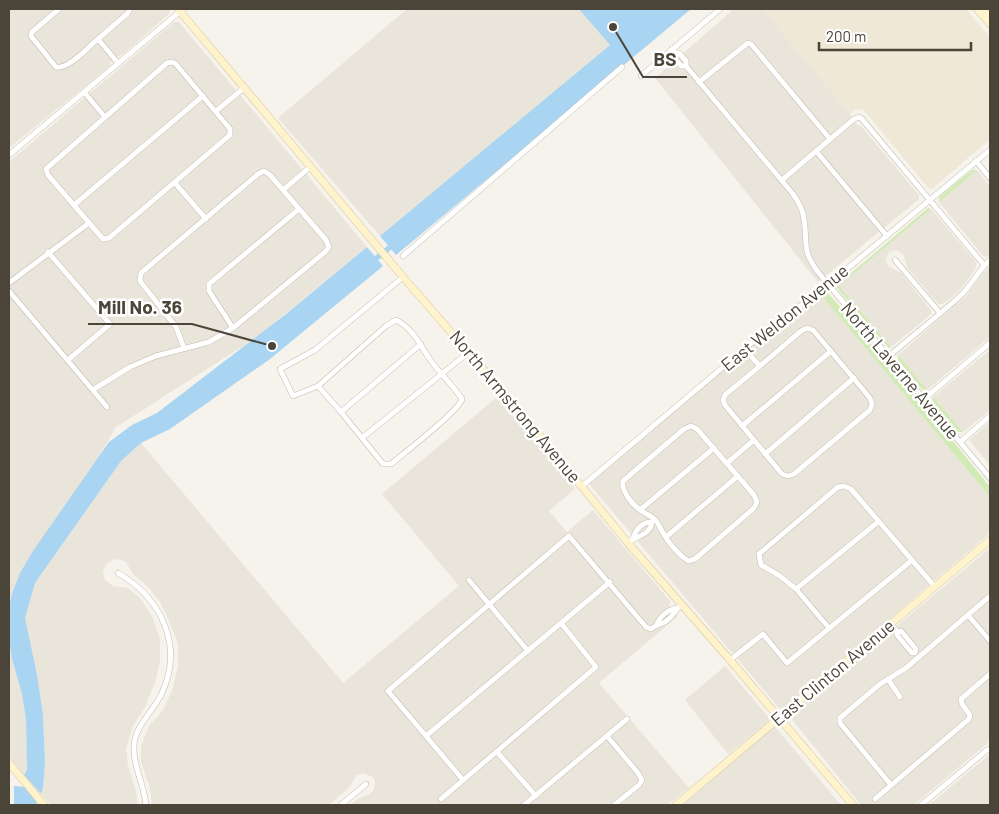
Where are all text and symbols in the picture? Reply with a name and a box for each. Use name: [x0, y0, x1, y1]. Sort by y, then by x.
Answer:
scale bar: [819, 20, 972, 52]
text: 200 m: [826, 27, 866, 45]
callout: BS: [643, 43, 687, 77]
text: BS: [653, 47, 677, 70]
street label: East Weldon Avenue: [716, 259, 853, 375]
callout: Mill No. 36: [88, 290, 192, 324]
text: Mill No. 36: [98, 295, 182, 318]
street label: North Laverne Avenue: [837, 297, 965, 443]
street label: North Armstrong Avenue: [445, 326, 586, 487]
street label: East Clinton Avenue: [766, 614, 899, 730]

